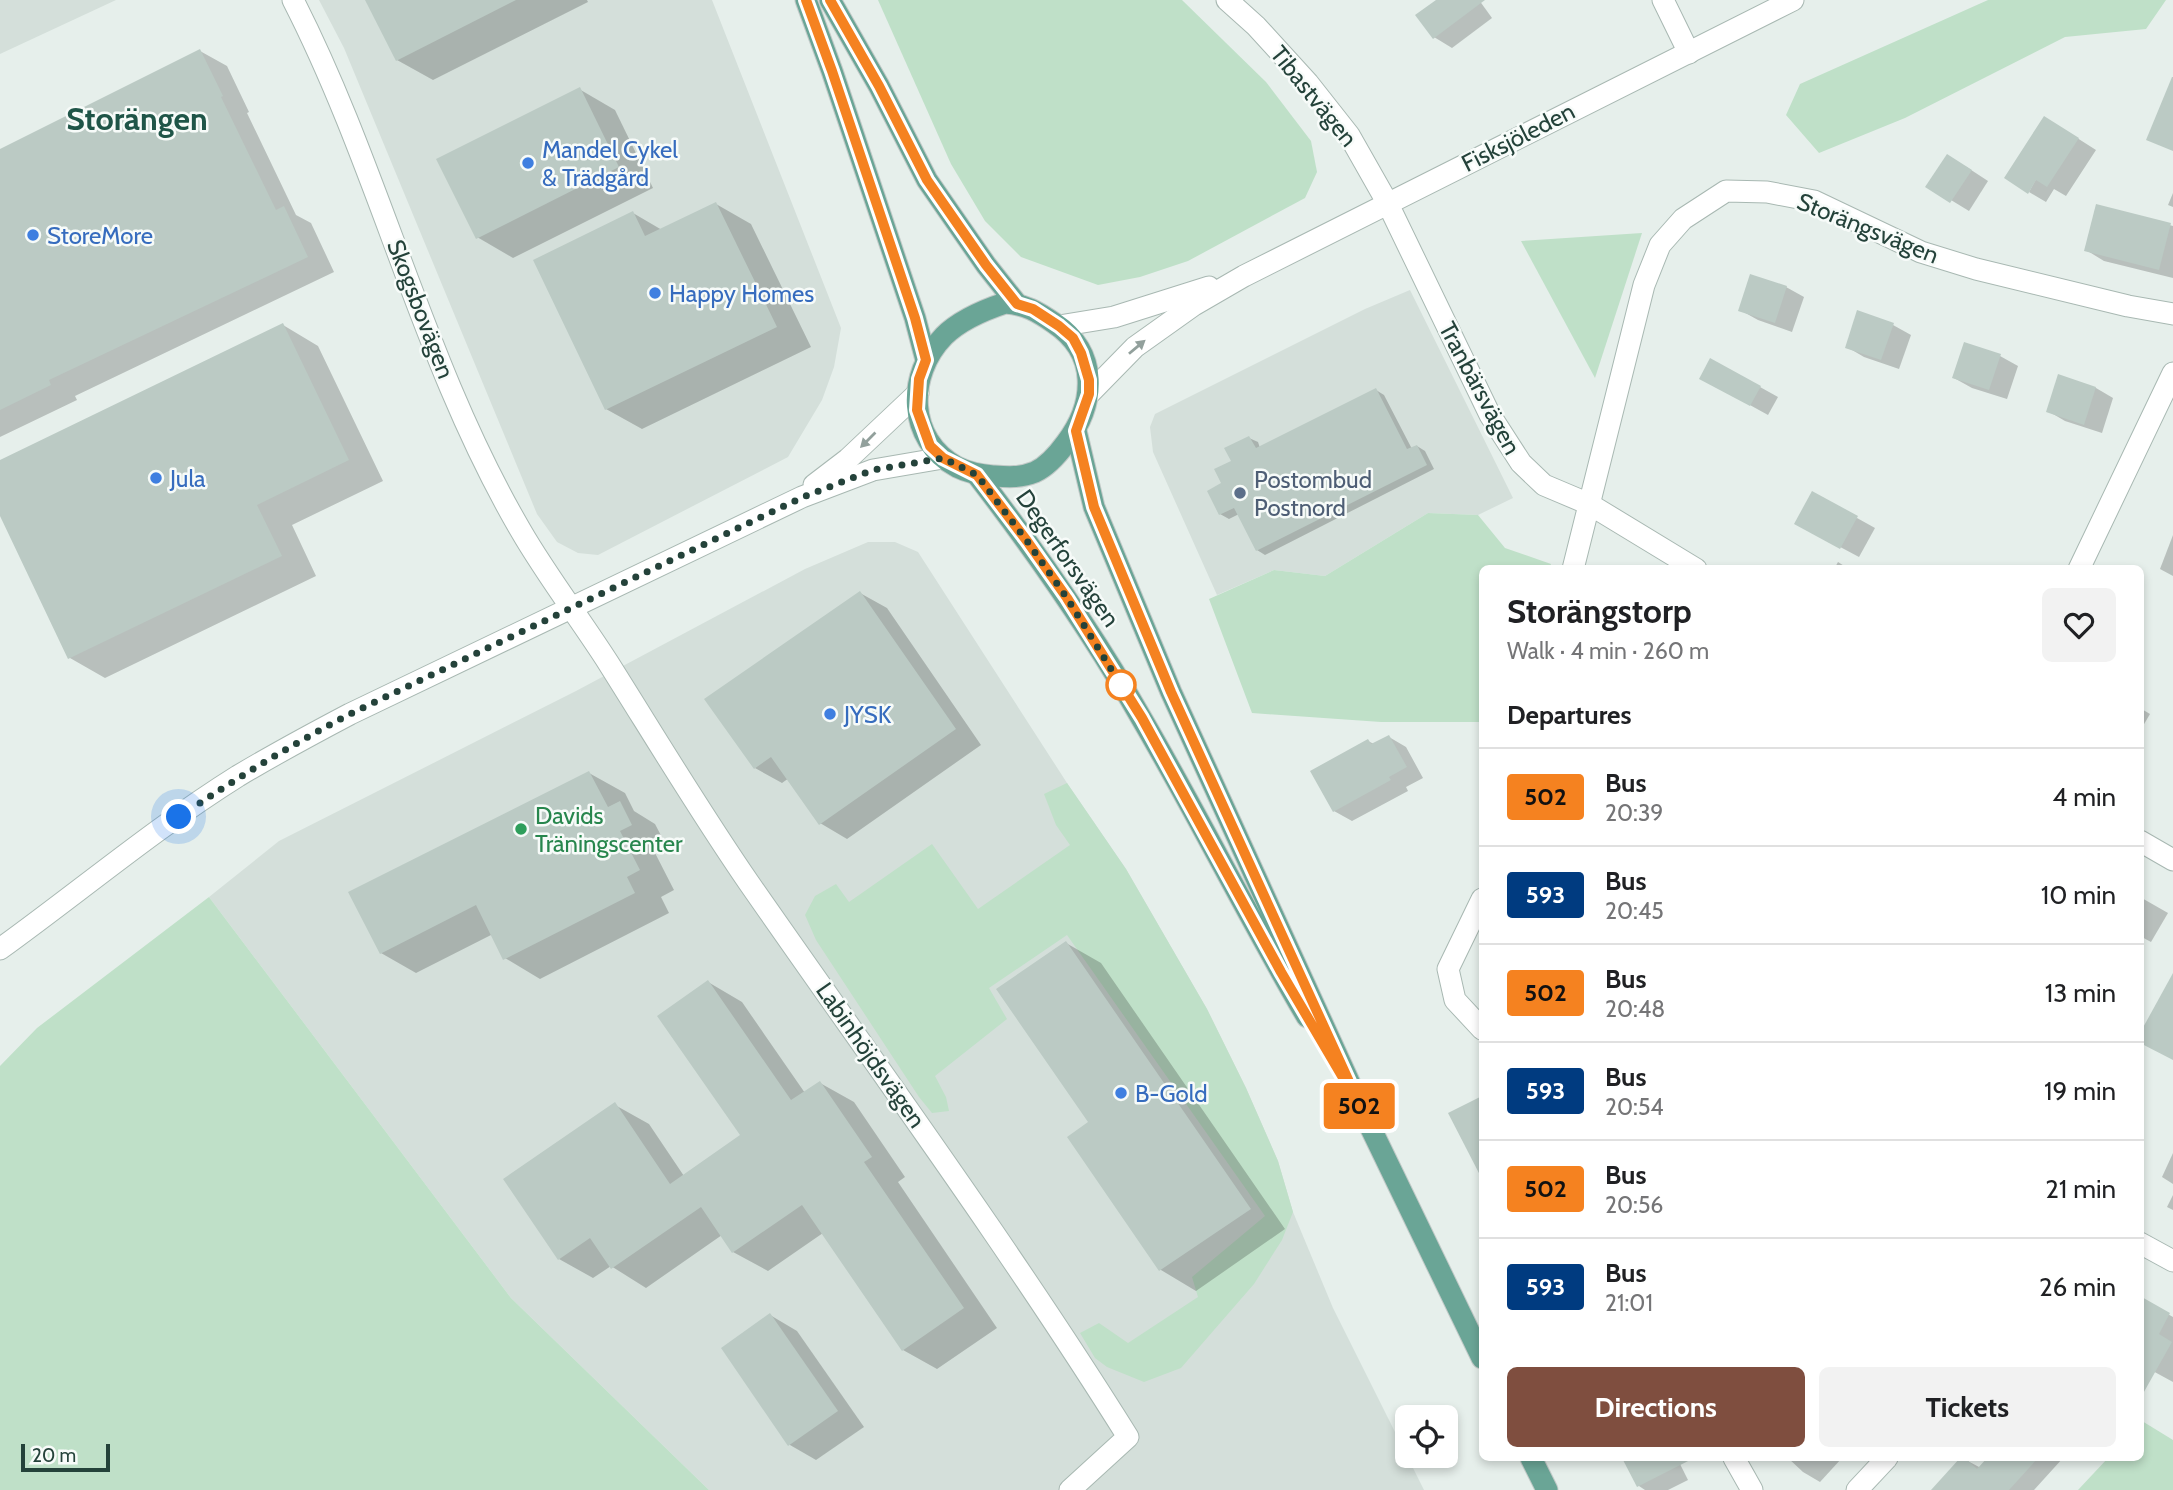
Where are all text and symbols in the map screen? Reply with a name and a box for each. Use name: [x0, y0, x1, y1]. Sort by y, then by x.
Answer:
street label: Tibastvägen: [1265, 40, 1363, 152]
street label: Fisksjöleden: [1457, 96, 1579, 178]
district label: Storängen: [66, 99, 208, 138]
place label: Mandel Cykel & Trädgård: [542, 135, 678, 192]
marker: Mandel Cykel & Trädgård: [520, 155, 536, 171]
street label: Storängsvägen: [1793, 186, 1943, 270]
place label: StoreMore: [47, 221, 153, 250]
marker: StoreMore: [25, 227, 41, 243]
street label: Skogsbovägen: [381, 235, 461, 383]
place label: Happy Homes: [669, 279, 814, 308]
marker: Happy Homes: [647, 285, 663, 301]
street label: Tranbärsvägen: [1433, 317, 1527, 459]
one-way arrow: [1128, 339, 1146, 354]
one-way arrow: [860, 432, 876, 448]
place label: Jula: [169, 464, 206, 493]
place label: Postombud Postnord: [1254, 465, 1372, 522]
marker: Jula: [148, 470, 164, 486]
street label: Degerforsvägen: [1010, 484, 1126, 632]
marker: Postombud Postnord: [1232, 485, 1248, 501]
button: heart: [2042, 588, 2116, 662]
text: Storängstorp: [1507, 591, 1692, 631]
text: Walk · 4 min · 260 m: [1507, 637, 1709, 665]
unlabelled marker: [1106, 670, 1136, 700]
text: Departures: [1507, 699, 1631, 731]
place label: JYSK: [843, 700, 892, 729]
marker: JYSK: [822, 706, 838, 722]
text: Bus: [1605, 767, 1646, 799]
text: 4 min: [2052, 781, 2116, 813]
text: 502: [1524, 782, 1567, 811]
your location: [161, 799, 196, 834]
text: 20:39: [1605, 799, 1663, 827]
place label: Davids Träningscenter: [535, 801, 683, 858]
marker: Davids Träningscenter: [513, 821, 529, 837]
text: Bus: [1605, 865, 1646, 897]
text: 10 min: [2041, 879, 2116, 911]
text: 593: [1526, 880, 1565, 909]
text: 20:45: [1605, 897, 1664, 925]
text: Bus: [1605, 963, 1646, 995]
street label: Labinhöjdsvägen: [810, 977, 932, 1133]
text: 13 min: [2045, 977, 2116, 1009]
text: 502: [1524, 978, 1567, 1007]
text: 20:48: [1605, 995, 1665, 1023]
text: Bus: [1605, 1061, 1646, 1093]
text: 19 min: [2044, 1075, 2116, 1107]
text: 593: [1526, 1076, 1565, 1105]
place label: B-Gold: [1135, 1079, 1208, 1108]
line badge: 502: [1319, 1083, 1399, 1129]
marker: B-Gold: [1113, 1085, 1129, 1101]
text: 502: [1338, 1091, 1380, 1120]
text: 20:54: [1605, 1093, 1664, 1121]
text: Bus: [1605, 1159, 1646, 1191]
text: 21 min: [2045, 1173, 2116, 1205]
text: 502: [1524, 1174, 1567, 1203]
text: 20:56: [1605, 1191, 1663, 1219]
text: Bus: [1605, 1257, 1646, 1289]
text: 26 min: [2039, 1271, 2116, 1303]
text: 593: [1526, 1272, 1565, 1301]
text: 21:01: [1605, 1289, 1653, 1317]
button: Directions: [1507, 1367, 1805, 1447]
button: Tickets: [1819, 1367, 2116, 1447]
map controls: [1395, 1405, 1458, 1468]
button: locate: [1395, 1405, 1458, 1468]
scale bar: [21, 1441, 110, 1473]
text: 20 m: [32, 1444, 76, 1467]

